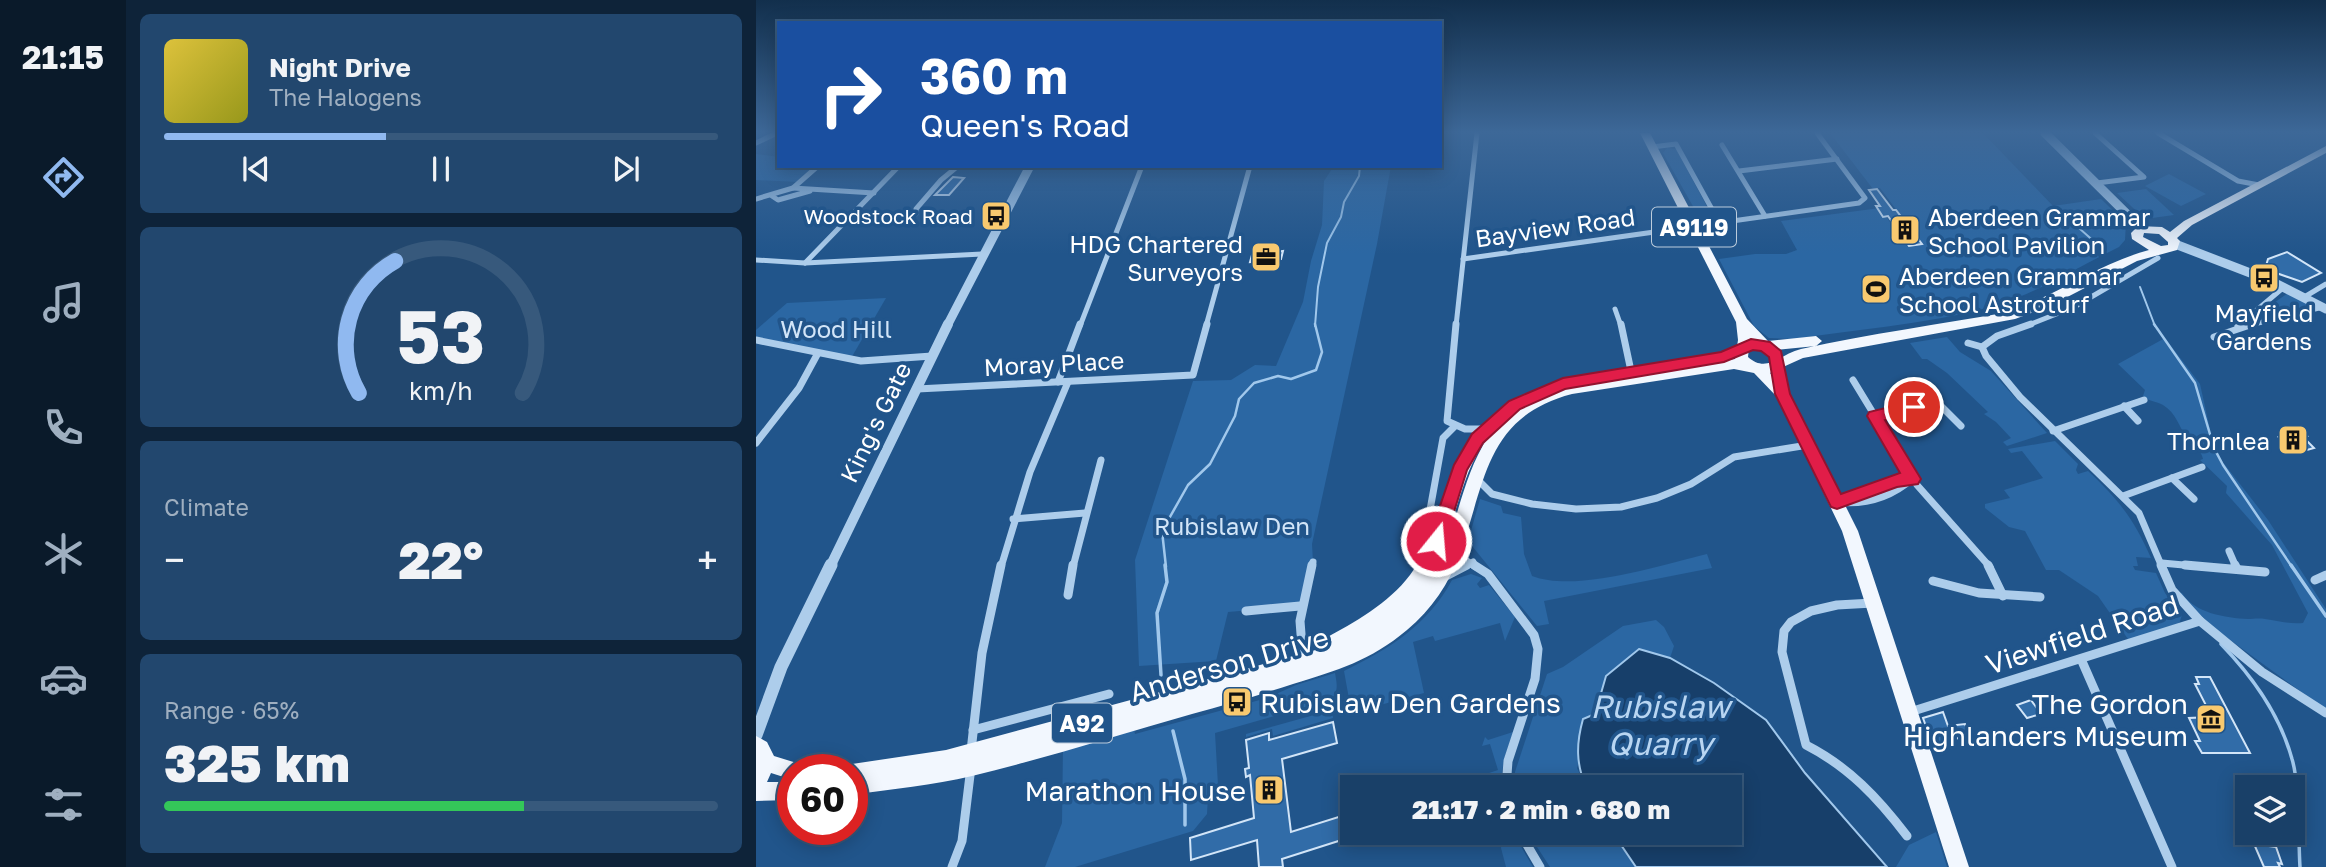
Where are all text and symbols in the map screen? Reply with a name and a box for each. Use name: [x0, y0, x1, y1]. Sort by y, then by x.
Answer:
text: 21:15: [22, 38, 104, 76]
text: 360 m: [920, 46, 1068, 105]
icon: right: [805, 49, 896, 140]
text: Night Drive: [269, 52, 411, 83]
text: The Halogens: [269, 83, 422, 111]
text: Queen's Road: [920, 106, 1130, 144]
icon: previous: [237, 150, 275, 188]
icon: pause: [422, 150, 460, 188]
icon: next: [607, 150, 645, 188]
icon: directions: [39, 153, 88, 202]
bus stop icon: Woodstock Road: [979, 199, 1013, 233]
street label: Bayview Road: [1473, 201, 1637, 253]
place label: Aberdeen Grammar School Pavilion: [1928, 202, 2150, 259]
place label: Woodstock Road: [803, 203, 973, 229]
road number: A9119: [1652, 208, 1736, 246]
building icon: Aberdeen Grammar School Pavilion: [1888, 213, 1922, 247]
place label: HDG Chartered Surveyors: [1069, 229, 1243, 286]
office icon: HDG Chartered Surveyors: [1249, 240, 1283, 274]
place label: Aberdeen Grammar School Astroturf: [1899, 261, 2121, 318]
bus stop icon: Mayfield Gardens: [2247, 261, 2281, 295]
sports icon: Aberdeen Grammar School Astroturf: [1859, 272, 1893, 306]
icon: music: [39, 278, 88, 327]
text: 53: [397, 292, 485, 379]
place label: Mayfield Gardens: [2215, 298, 2313, 355]
park label: Wood Hill: [780, 314, 892, 343]
street label: Moray Place: [983, 345, 1125, 381]
street label: King's Gate: [833, 357, 917, 487]
text: km/h: [409, 375, 473, 406]
pin: [1884, 377, 1944, 437]
icon: arrive: [1895, 388, 1933, 426]
icon: phone: [39, 403, 88, 452]
building icon: Thornlea: [2276, 423, 2310, 457]
place label: Thornlea: [2167, 426, 2270, 455]
text: Climate: [164, 493, 249, 521]
position arrow: [1399, 504, 1473, 578]
park label: Rubislaw Den: [1154, 511, 1310, 540]
text: 22°: [399, 528, 483, 590]
icon: climate: [39, 529, 88, 578]
text: −: [164, 537, 185, 582]
text: +: [697, 537, 718, 582]
street label: Viewfield Road: [1981, 587, 2183, 681]
street label: Anderson Drive: [1126, 620, 1332, 708]
icon: car: [39, 654, 88, 703]
bus stop icon: Rubislaw Den Gardens: [1220, 685, 1254, 719]
place label: Rubislaw Den Gardens: [1260, 686, 1561, 719]
water label: Rubislaw Quarry: [1590, 687, 1734, 762]
place label: The Gordon Highlanders Museum: [1903, 687, 2188, 752]
text: Range · 65%: [164, 696, 299, 724]
museum icon: The Gordon Highlanders Museum: [2194, 702, 2228, 736]
road number: A92: [1052, 704, 1112, 743]
text: 325 km: [164, 731, 350, 793]
speed limit sign: 60: [777, 754, 868, 845]
building icon: Marathon House: [1252, 773, 1286, 807]
place label: Marathon House: [1024, 774, 1246, 807]
map controls: [2235, 775, 2305, 845]
button: layers: [2235, 775, 2305, 845]
icon: filters: [39, 780, 88, 829]
text: 21:17 · 2 min · 680 m: [1412, 794, 1670, 825]

